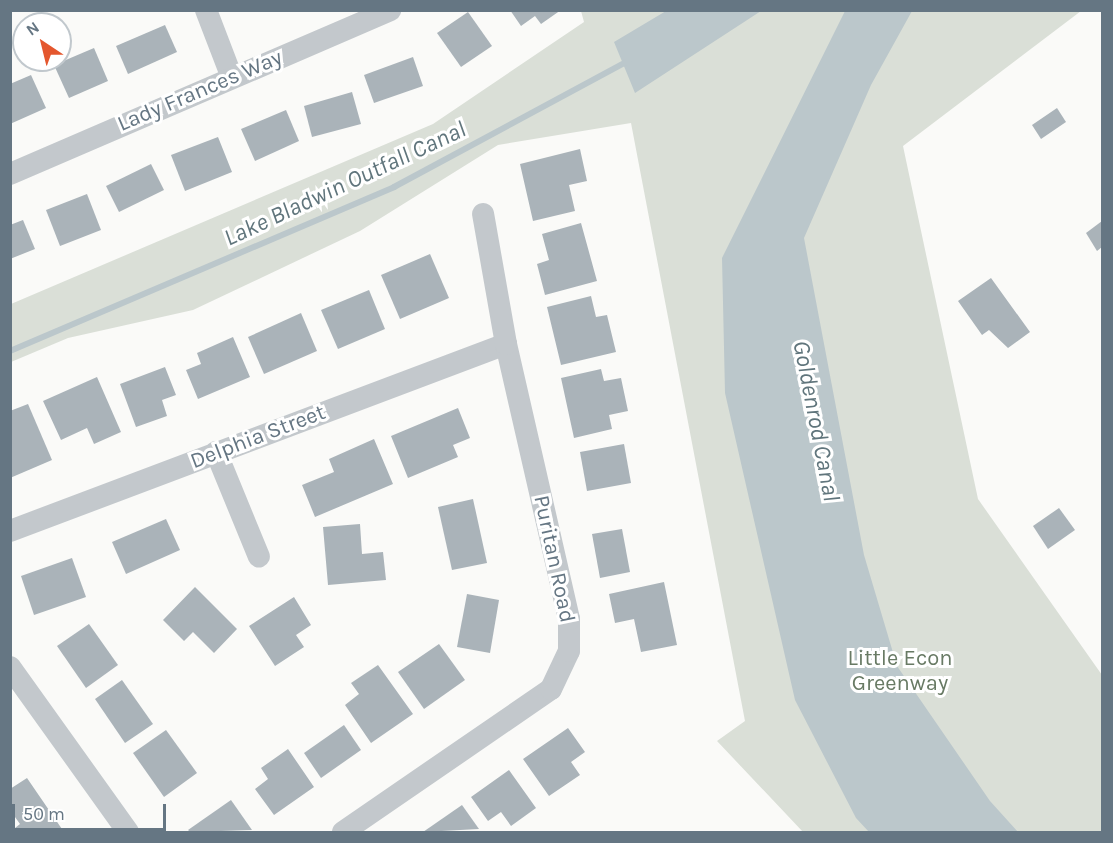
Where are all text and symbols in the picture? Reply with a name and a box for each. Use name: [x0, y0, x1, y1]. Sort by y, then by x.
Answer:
north arrow: [12, 12, 72, 72]
text: N: [22, 17, 43, 40]
street label: Lady Frances Way: [114, 44, 286, 138]
water label: Lake Bladwin Outfall Canal: [219, 115, 471, 253]
water label: Goldenrod Canal: [786, 338, 846, 504]
street label: Delphia Street: [187, 399, 329, 475]
street label: Puritan Road: [528, 493, 580, 625]
park label: Little Econ Greenway: [847, 645, 953, 696]
scale bar: [15, 792, 170, 830]
text: 50 m: [23, 803, 65, 825]

